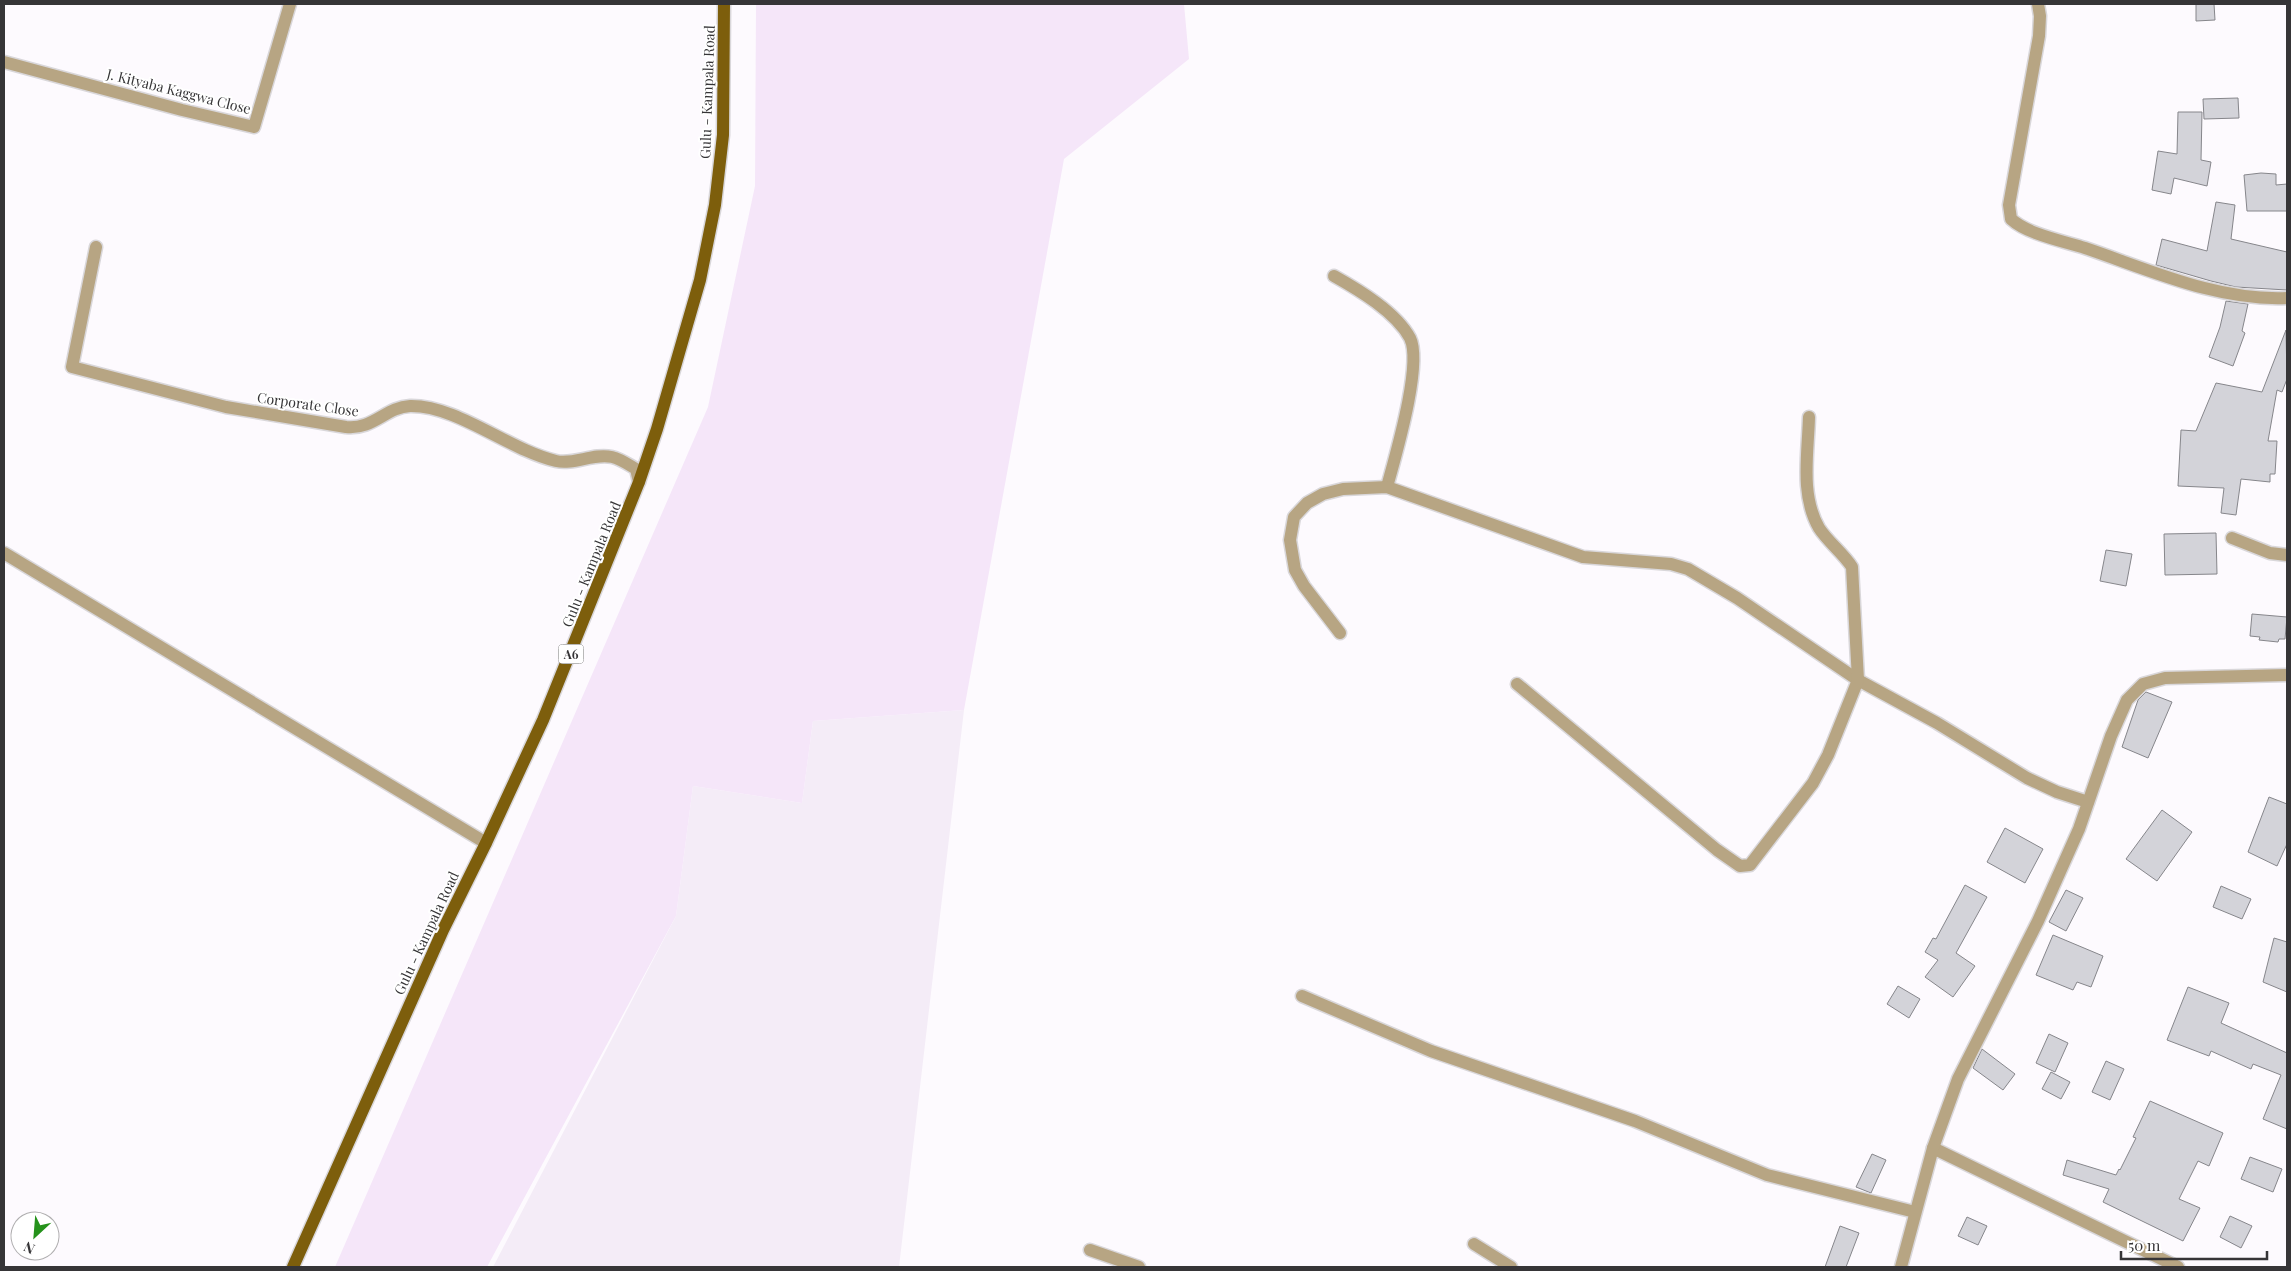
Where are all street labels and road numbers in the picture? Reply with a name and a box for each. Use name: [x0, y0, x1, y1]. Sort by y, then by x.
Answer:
street label: Gulu - Kampala Road: [695, 25, 719, 159]
street label: J. Kityaba Kaggwa Close: [104, 64, 253, 118]
street label: Corporate Close: [256, 387, 360, 421]
street label: Gulu - Kampala Road: [557, 498, 625, 630]
road number: A6: [558, 644, 584, 664]
street label: Gulu - Kampala Road: [389, 868, 463, 998]

